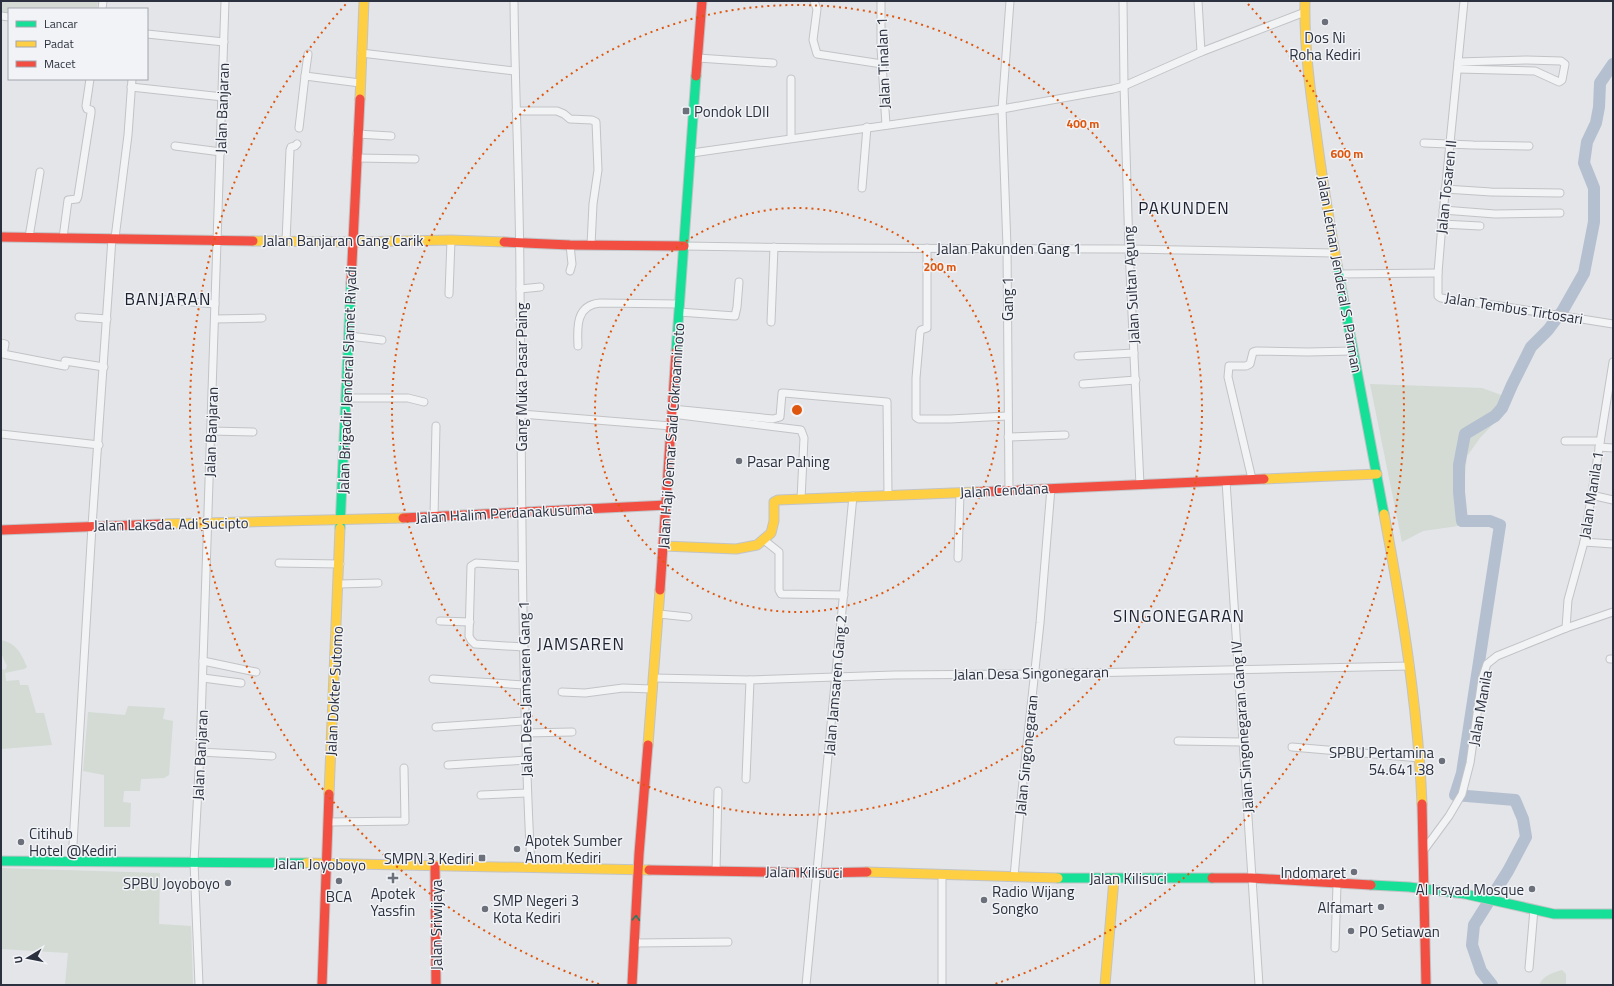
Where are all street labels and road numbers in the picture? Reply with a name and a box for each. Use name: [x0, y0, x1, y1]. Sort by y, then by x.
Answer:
street label: Jalan Tinalan 1: [870, 17, 896, 109]
street label: Jalan Banjaran: [209, 62, 235, 154]
street label: Jalan Tosaren II: [1430, 139, 1462, 235]
street label: Jalan Letnan Jenderal S. Parman: [1311, 173, 1369, 375]
street label: Jalan Sultan Agung: [1116, 225, 1146, 345]
street label: Jalan Banjaran Gang Carik: [262, 229, 424, 252]
street label: Jalan Pakunden Gang 1: [937, 237, 1081, 260]
street label: Jalan Brigadir Jenderal Slamet Riyadi: [332, 266, 362, 494]
street label: Gang 1: [996, 277, 1019, 321]
street label: Jalan Tembus Tirtosari: [1443, 286, 1585, 330]
street label: Gang Muka Pasar Paing: [510, 302, 533, 452]
street label: Jalan Haji Oemar Said Cokroaminoto: [652, 322, 690, 550]
street label: Jalan Banjaran: [198, 386, 224, 478]
street label: Jalan Manila 1: [1573, 450, 1609, 540]
street label: Jalan Cendana: [959, 476, 1049, 504]
street label: Jalan Halim Perdanakusuma: [415, 497, 593, 529]
street label: Jalan Laksda. Adi Sucipto: [93, 511, 249, 537]
street label: Jalan Desa Jamsaren Gang 1: [512, 601, 538, 777]
street label: Jalan Jamsaren Gang 2: [817, 614, 853, 756]
street label: Jalan Dokter Sutomo: [319, 625, 349, 757]
street label: Jalan Singonegaran Gang IV: [1224, 640, 1259, 814]
street label: Jalan Desa Singonegaran: [953, 660, 1109, 686]
street label: Jalan Manila: [1462, 668, 1498, 748]
street label: Jalan Singonegaran: [1008, 694, 1044, 816]
street label: Jalan Banjaran: [186, 709, 214, 801]
street label: Jalan Joyoboyo: [274, 852, 366, 876]
street label: Jalan Kilisuci: [765, 860, 843, 884]
street label: Jalan Kilisuci: [1089, 867, 1167, 890]
street label: Jalan Sriwijaya: [425, 879, 448, 970]

